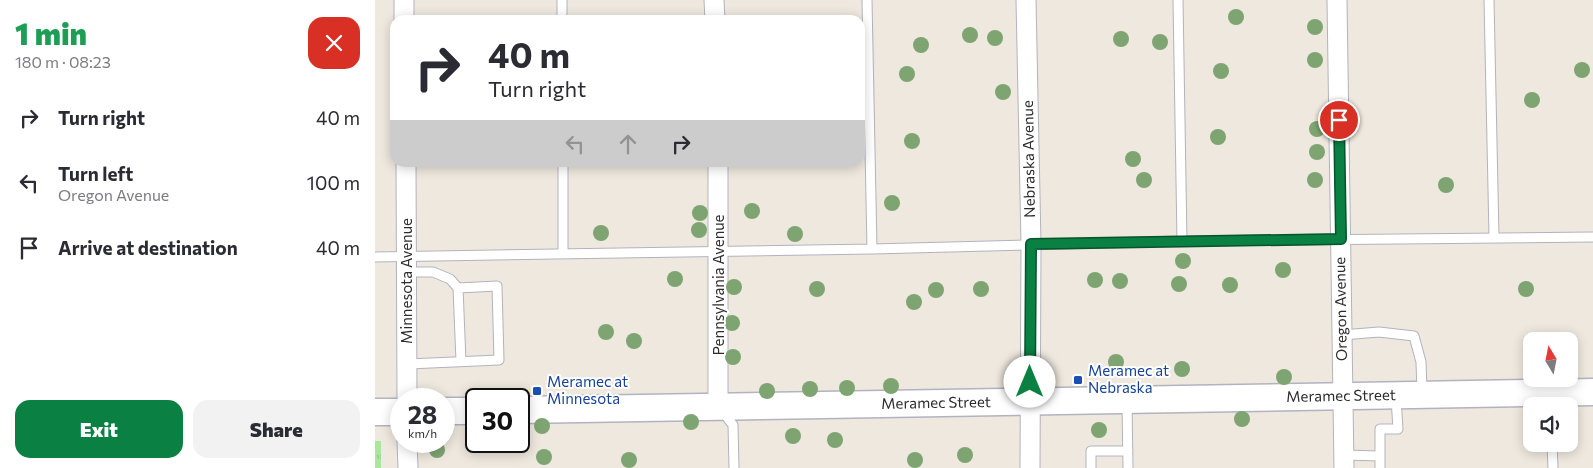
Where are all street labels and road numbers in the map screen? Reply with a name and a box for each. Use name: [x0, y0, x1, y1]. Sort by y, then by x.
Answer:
street label: Nebraska Avenue: [1018, 100, 1038, 218]
street label: Pennsylvania Avenue: [709, 214, 727, 356]
street label: Minnesota Avenue: [397, 218, 415, 344]
street label: Oregon Avenue: [1330, 257, 1350, 361]
street label: Meramec Street: [1286, 385, 1396, 405]
street label: Meramec Street: [881, 392, 991, 412]

